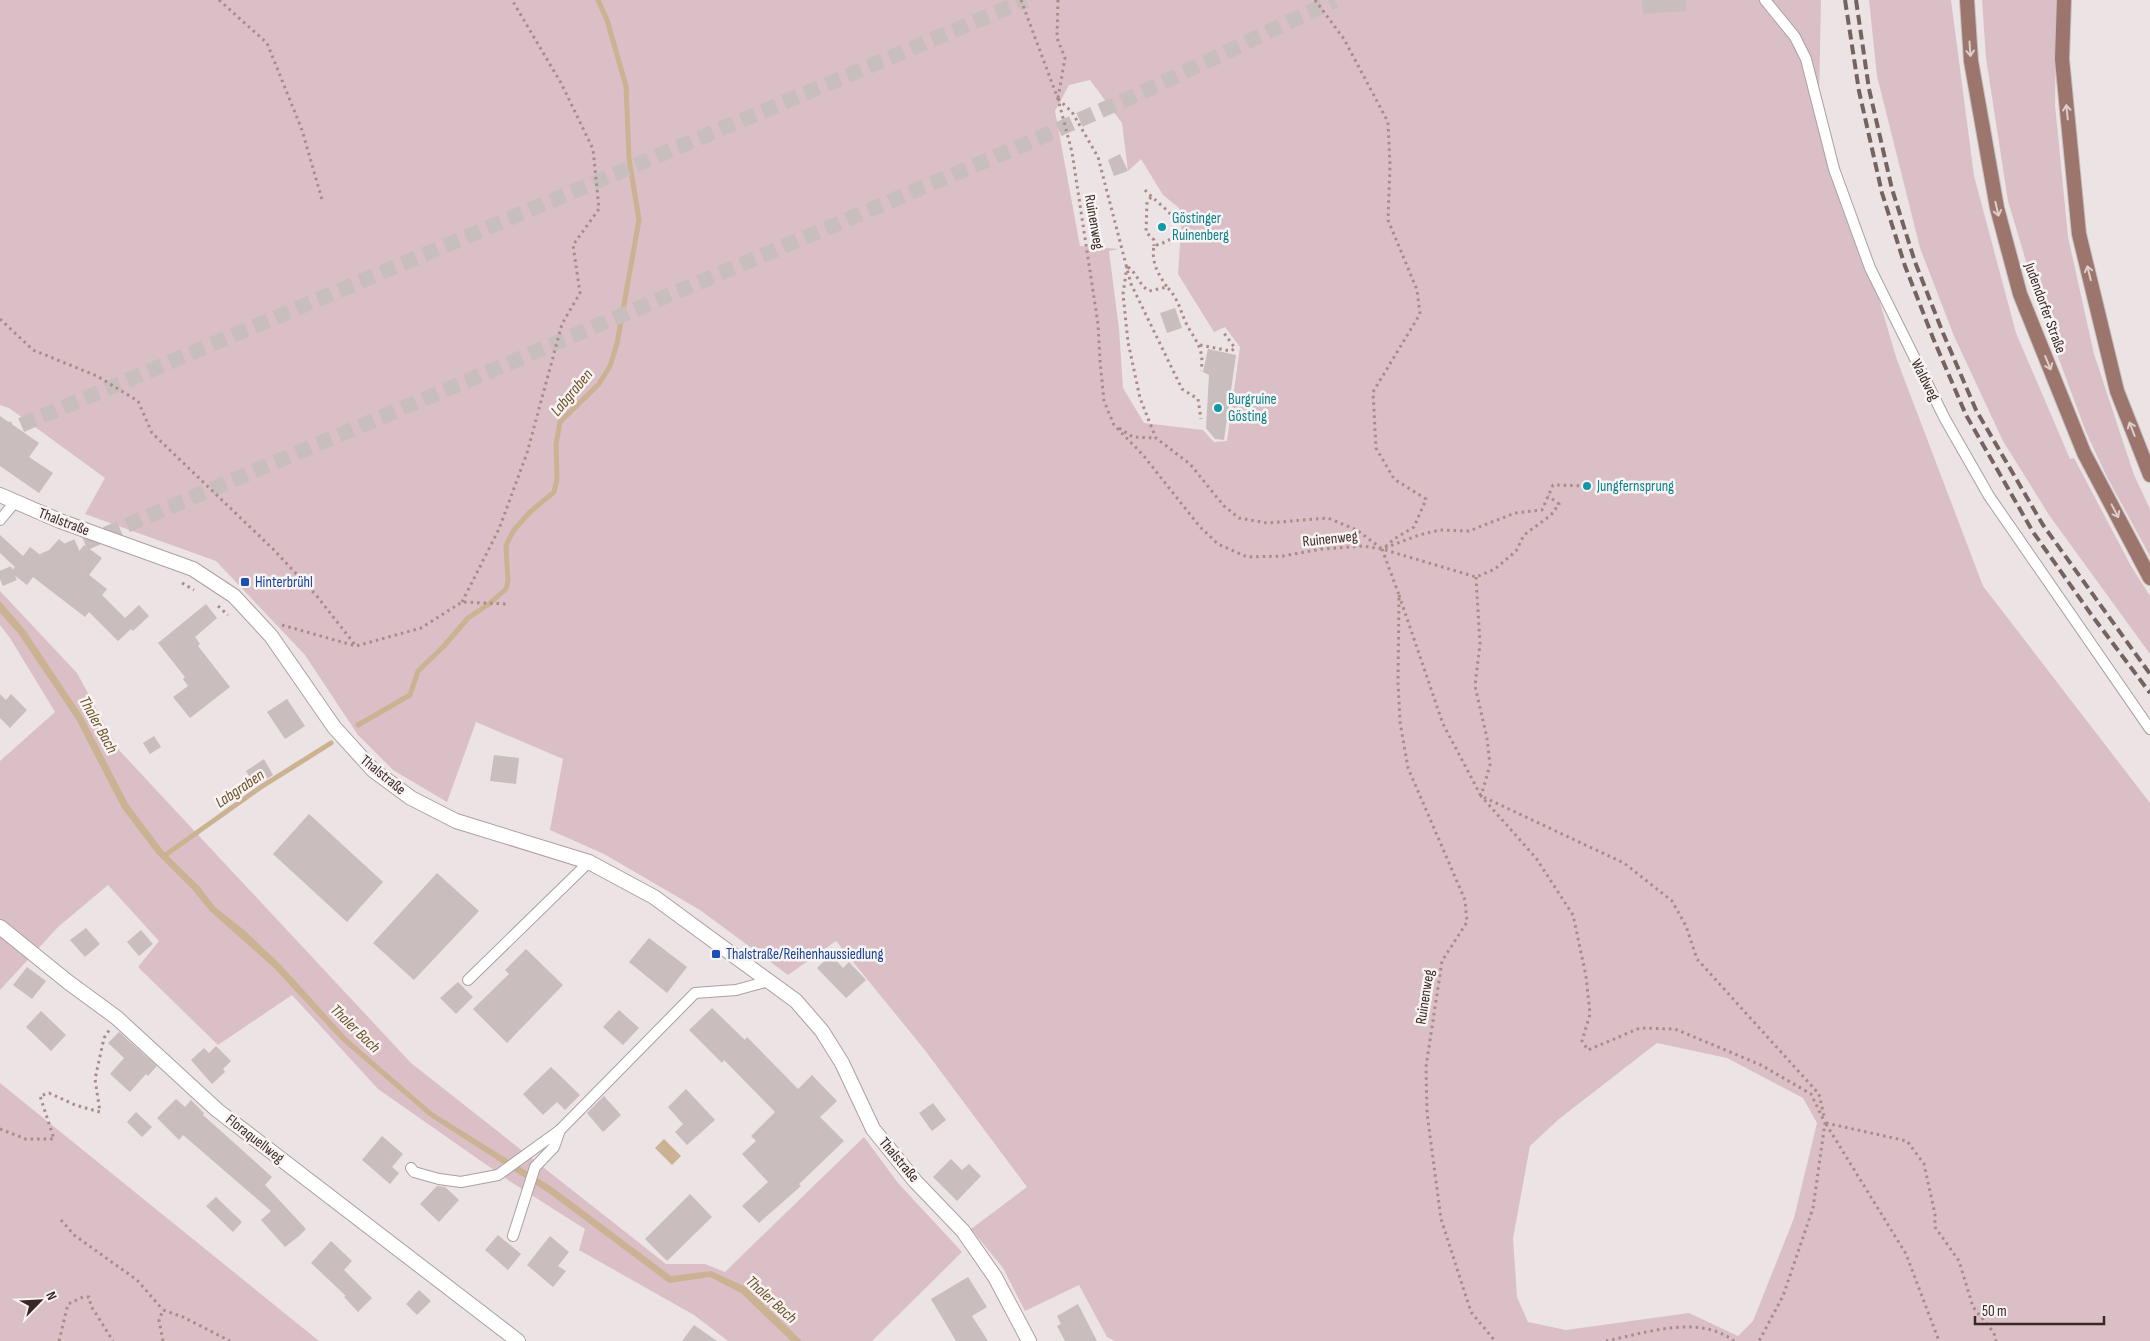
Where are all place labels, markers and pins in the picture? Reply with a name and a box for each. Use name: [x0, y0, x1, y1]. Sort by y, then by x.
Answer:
place label: Göstinger Ruinenberg: [1172, 209, 1229, 245]
marker: Göstinger Ruinenberg: [1156, 221, 1168, 233]
place label: Burgruine Gösting: [1228, 390, 1277, 426]
marker: Burgruine Gösting: [1212, 402, 1224, 414]
place label: Jungfernsprung: [1596, 477, 1674, 496]
marker: Jungfernsprung: [1581, 480, 1593, 492]
place label: Hinterbrühl: [255, 573, 313, 592]
marker: Hinterbrühl: [239, 576, 251, 588]
place label: Thalstraße/Reihenhaussiedlung: [726, 945, 884, 964]
marker: Thalstraße/Reihenhaussiedlung: [710, 948, 722, 960]

